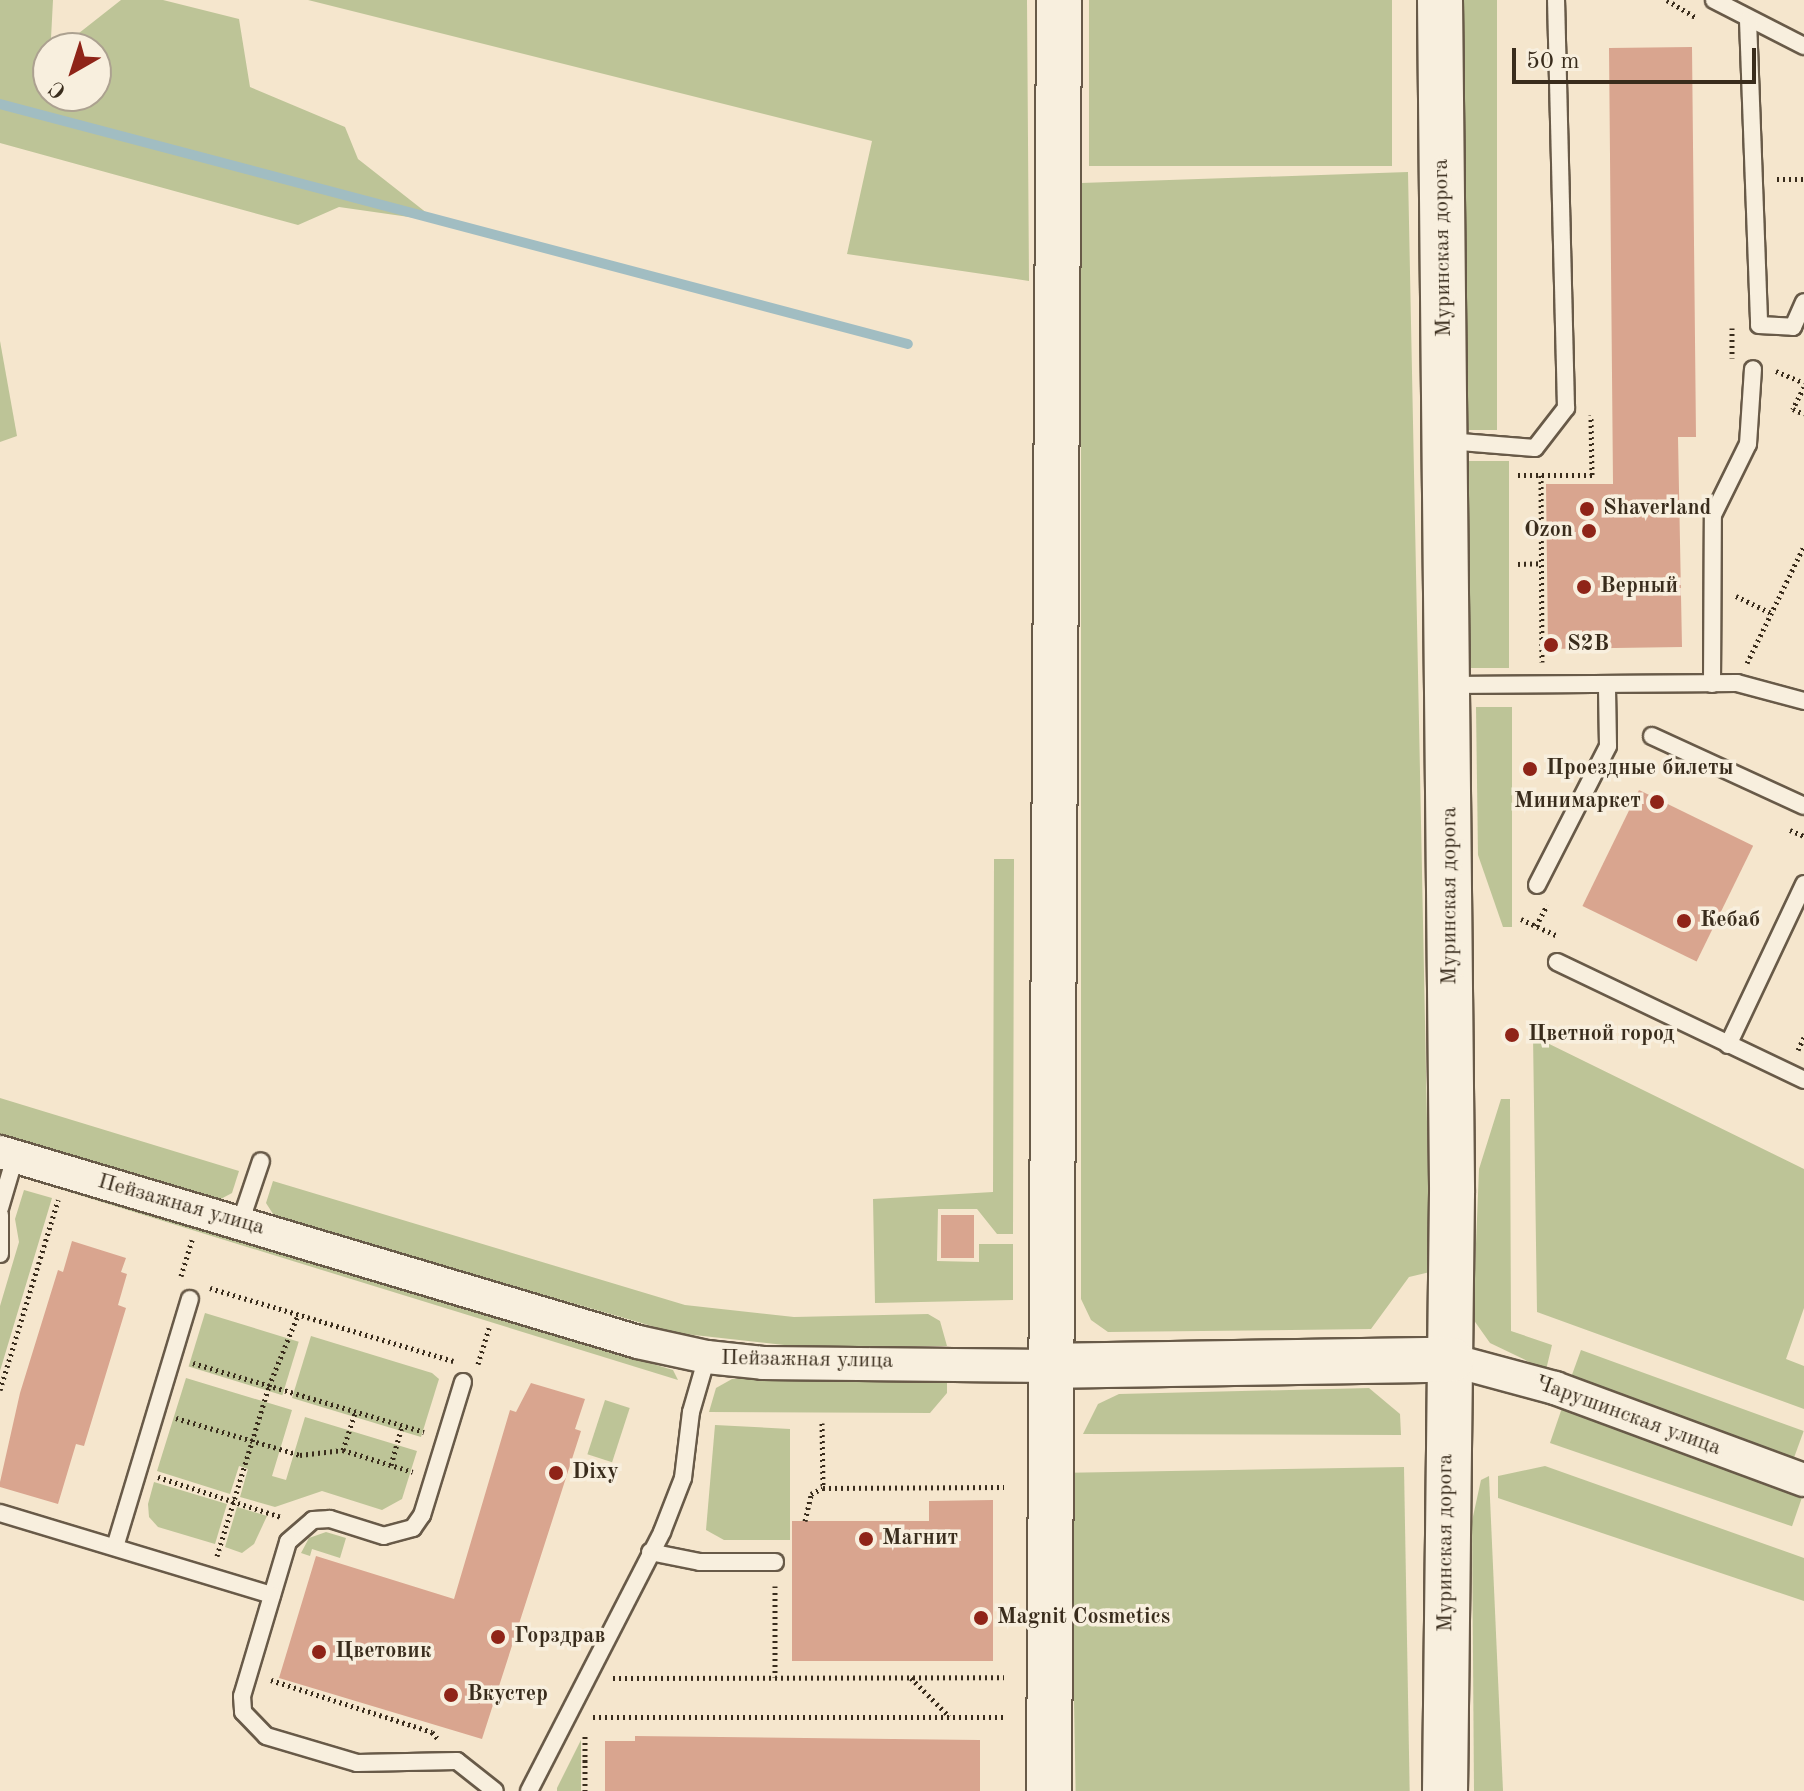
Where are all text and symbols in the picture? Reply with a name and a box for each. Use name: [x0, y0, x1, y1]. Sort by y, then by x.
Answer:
north arrow: [32, 32, 112, 112]
scale bar: [1516, 32, 1760, 82]
text: 50 m: [1526, 50, 1580, 74]
text: С: [46, 76, 71, 102]
street label: Муринская дорога: [1428, 159, 1458, 337]
place label: Shaverland: [1603, 496, 1711, 522]
marker: Shaverland: [1578, 500, 1596, 518]
place label: Ozon: [1524, 518, 1573, 544]
marker: Ozon: [1580, 522, 1598, 540]
place label: Верный: [1600, 574, 1678, 600]
marker: Верный: [1575, 578, 1593, 596]
place label: S2B: [1567, 632, 1609, 658]
marker: S2B: [1542, 636, 1560, 654]
place label: Проездные билеты: [1546, 756, 1734, 782]
marker: Проездные билеты: [1521, 760, 1539, 778]
place label: Минимаркет: [1514, 789, 1641, 815]
marker: Минимаркет: [1648, 793, 1666, 811]
street label: Муринская дорога: [1437, 807, 1463, 985]
place label: Кебаб: [1700, 908, 1760, 934]
marker: Кебаб: [1675, 912, 1693, 930]
place label: Цветной город: [1528, 1022, 1675, 1048]
marker: Цветной город: [1503, 1026, 1521, 1044]
street label: Пейзажная улица: [95, 1169, 267, 1241]
street label: Пейзажная улица: [721, 1345, 893, 1375]
street label: Чарушинская улица: [1532, 1370, 1724, 1462]
street label: Муринская дорога: [1433, 1454, 1459, 1632]
place label: Dixy: [572, 1460, 619, 1486]
marker: Dixy: [547, 1464, 565, 1482]
place label: Магнит: [882, 1526, 958, 1552]
marker: Магнит: [857, 1530, 875, 1548]
place label: Magnit Cosmetics: [997, 1605, 1170, 1631]
marker: Magnit Cosmetics: [972, 1609, 990, 1627]
place label: Горздрав: [514, 1624, 605, 1650]
marker: Горздрав: [489, 1628, 507, 1646]
place label: Цветовик: [335, 1639, 431, 1665]
marker: Цветовик: [310, 1643, 328, 1661]
place label: Вкустер: [467, 1682, 548, 1708]
marker: Вкустер: [442, 1686, 460, 1704]

